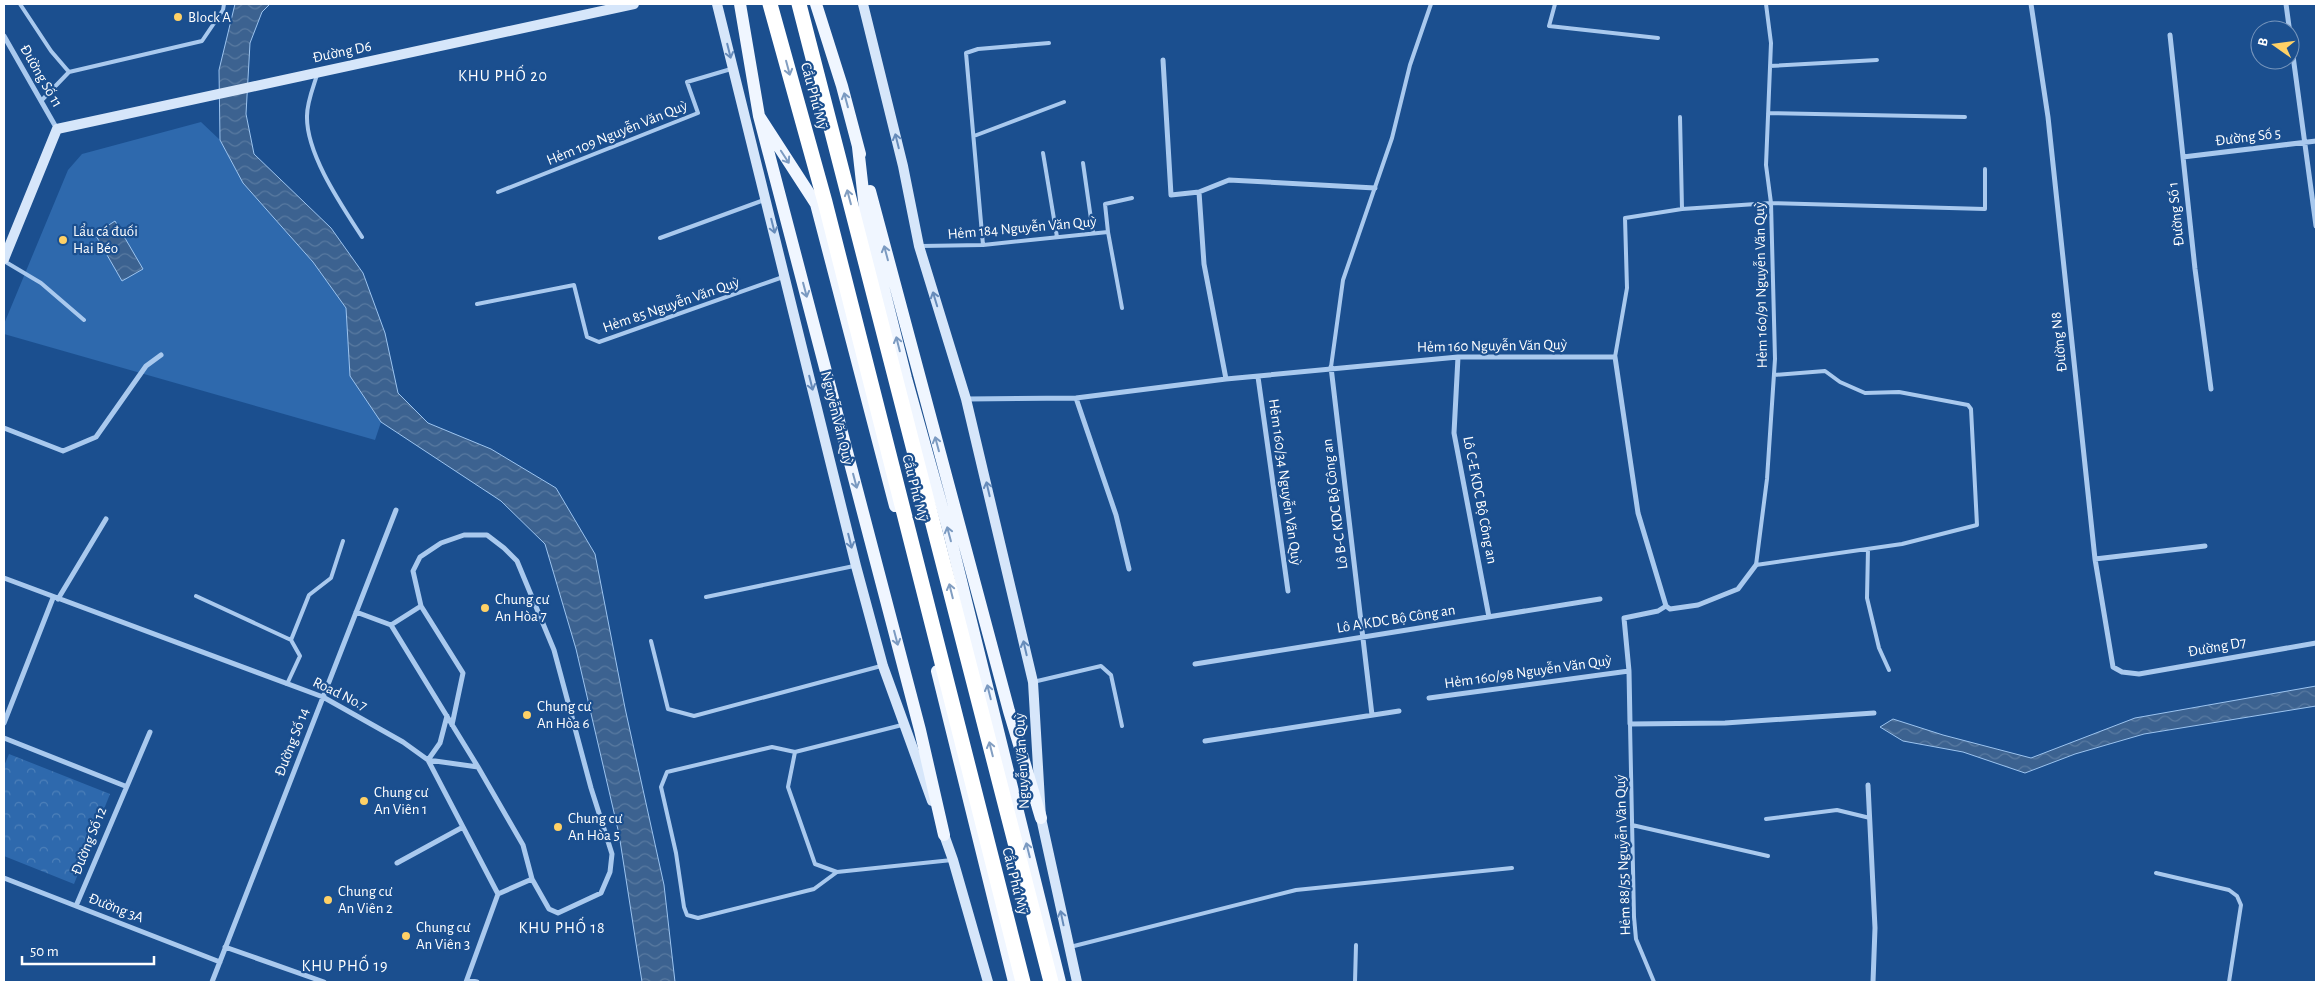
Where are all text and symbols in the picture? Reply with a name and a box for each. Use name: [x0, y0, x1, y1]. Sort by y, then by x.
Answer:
place label: Block A: [188, 10, 231, 25]
marker: Block A: [172, 11, 184, 23]
north arrow: [2250, 20, 2300, 70]
text: B: [2256, 36, 2271, 48]
street label: Đường D6: [311, 38, 373, 66]
street label: Đường Số 11: [17, 42, 65, 110]
one-way arrow: [725, 42, 734, 58]
one-way arrow: [784, 59, 793, 75]
street label: Cầu Phú Mỹ: [798, 61, 830, 132]
district label: KHU PHỐ 20: [458, 64, 548, 84]
one-way arrow: [840, 93, 850, 109]
street label: Hẻm 109 Nguyễn Văn Quỳ: [544, 97, 690, 168]
street label: Đường Số 5: [2214, 126, 2282, 148]
one-way arrow: [892, 134, 901, 150]
one-way arrow: [780, 149, 790, 163]
street label: Đường Số 1: [2165, 181, 2187, 247]
one-way arrow: [844, 189, 853, 205]
street label: Hẻm 160/91 Nguyễn Văn Quỳ: [1751, 201, 1770, 368]
street label: Hẻm 184 Nguyễn Văn Quỳ: [947, 213, 1098, 242]
one-way arrow: [769, 217, 778, 233]
place label: Lẩu cá đuối Hai Béo: [73, 223, 138, 256]
marker: Lẩu cá đuối Hai Béo: [57, 234, 69, 246]
one-way arrow: [881, 246, 891, 262]
street label: Hẻm 85 Nguyễn Văn Quỳ: [600, 273, 742, 335]
one-way arrow: [800, 282, 810, 298]
one-way arrow: [930, 291, 940, 307]
street label: Đường N8: [2048, 311, 2070, 373]
one-way arrow: [892, 336, 902, 352]
street label: Hẻm 160 Nguyễn Văn Quỳ: [1417, 336, 1568, 355]
street label: Nguyễn Văn Quỳ: [818, 369, 857, 467]
one-way arrow: [807, 375, 817, 391]
street label: Hẻm 160/34 Nguyễn Văn Quỳ: [1266, 398, 1305, 567]
street label: Lô C-E KDC Bộ Công an: [1460, 435, 1500, 565]
one-way arrow: [932, 436, 942, 452]
street label: Lô B-C KDC Bộ Công an: [1320, 438, 1350, 570]
street label: Cầu Phú Mỹ: [899, 453, 931, 524]
one-way arrow: [851, 473, 860, 489]
one-way arrow: [983, 482, 992, 498]
one-way arrow: [944, 527, 954, 543]
one-way arrow: [846, 533, 855, 549]
one-way arrow: [945, 584, 955, 600]
place label: Chung cư An Hòa 7: [495, 592, 549, 624]
marker: Chung cư An Hòa 7: [479, 602, 491, 614]
street label: Lô A KDC Bộ Công an: [1336, 602, 1456, 636]
one-way arrow: [892, 630, 901, 646]
street label: Đường D7: [2187, 635, 2247, 659]
one-way arrow: [1020, 640, 1029, 656]
street label: Hẻm 160/98 Nguyễn Văn Quỳ: [1443, 652, 1613, 691]
street label: Road No.7: [310, 674, 370, 714]
one-way arrow: [984, 685, 993, 701]
place label: Chung cư An Hòa 6: [537, 699, 591, 731]
street label: Đường Số 14: [272, 706, 312, 778]
marker: Chung cư An Hòa 6: [521, 709, 533, 721]
street label: Nguyễn Văn Quỳ: [1011, 712, 1032, 810]
one-way arrow: [986, 741, 995, 757]
street label: Hẻm 88/55 Nguyễn Văn Quý: [1612, 774, 1633, 936]
place label: Chung cư An Viên 1: [374, 785, 428, 817]
marker: Chung cư An Viên 1: [358, 795, 370, 807]
street label: Đường Số 12: [69, 805, 109, 877]
place label: Chung cư An Hòa 5: [568, 811, 622, 843]
marker: Chung cư An Hòa 5: [552, 821, 564, 833]
one-way arrow: [1023, 842, 1032, 858]
street label: Cầu Phú Mỹ: [999, 846, 1031, 917]
place label: Chung cư An Viên 2: [338, 884, 393, 916]
street label: Đường 3A: [86, 891, 146, 925]
marker: Chung cư An Viên 2: [322, 894, 334, 906]
one-way arrow: [1057, 910, 1066, 926]
district label: KHU PHỐ 18: [518, 916, 606, 936]
place label: Chung cư An Viên 3: [416, 920, 470, 952]
marker: Chung cư An Viên 3: [400, 930, 412, 942]
scale bar: [22, 934, 155, 966]
text: 50 m: [30, 944, 59, 959]
district label: KHU PHỐ 19: [301, 954, 389, 974]

